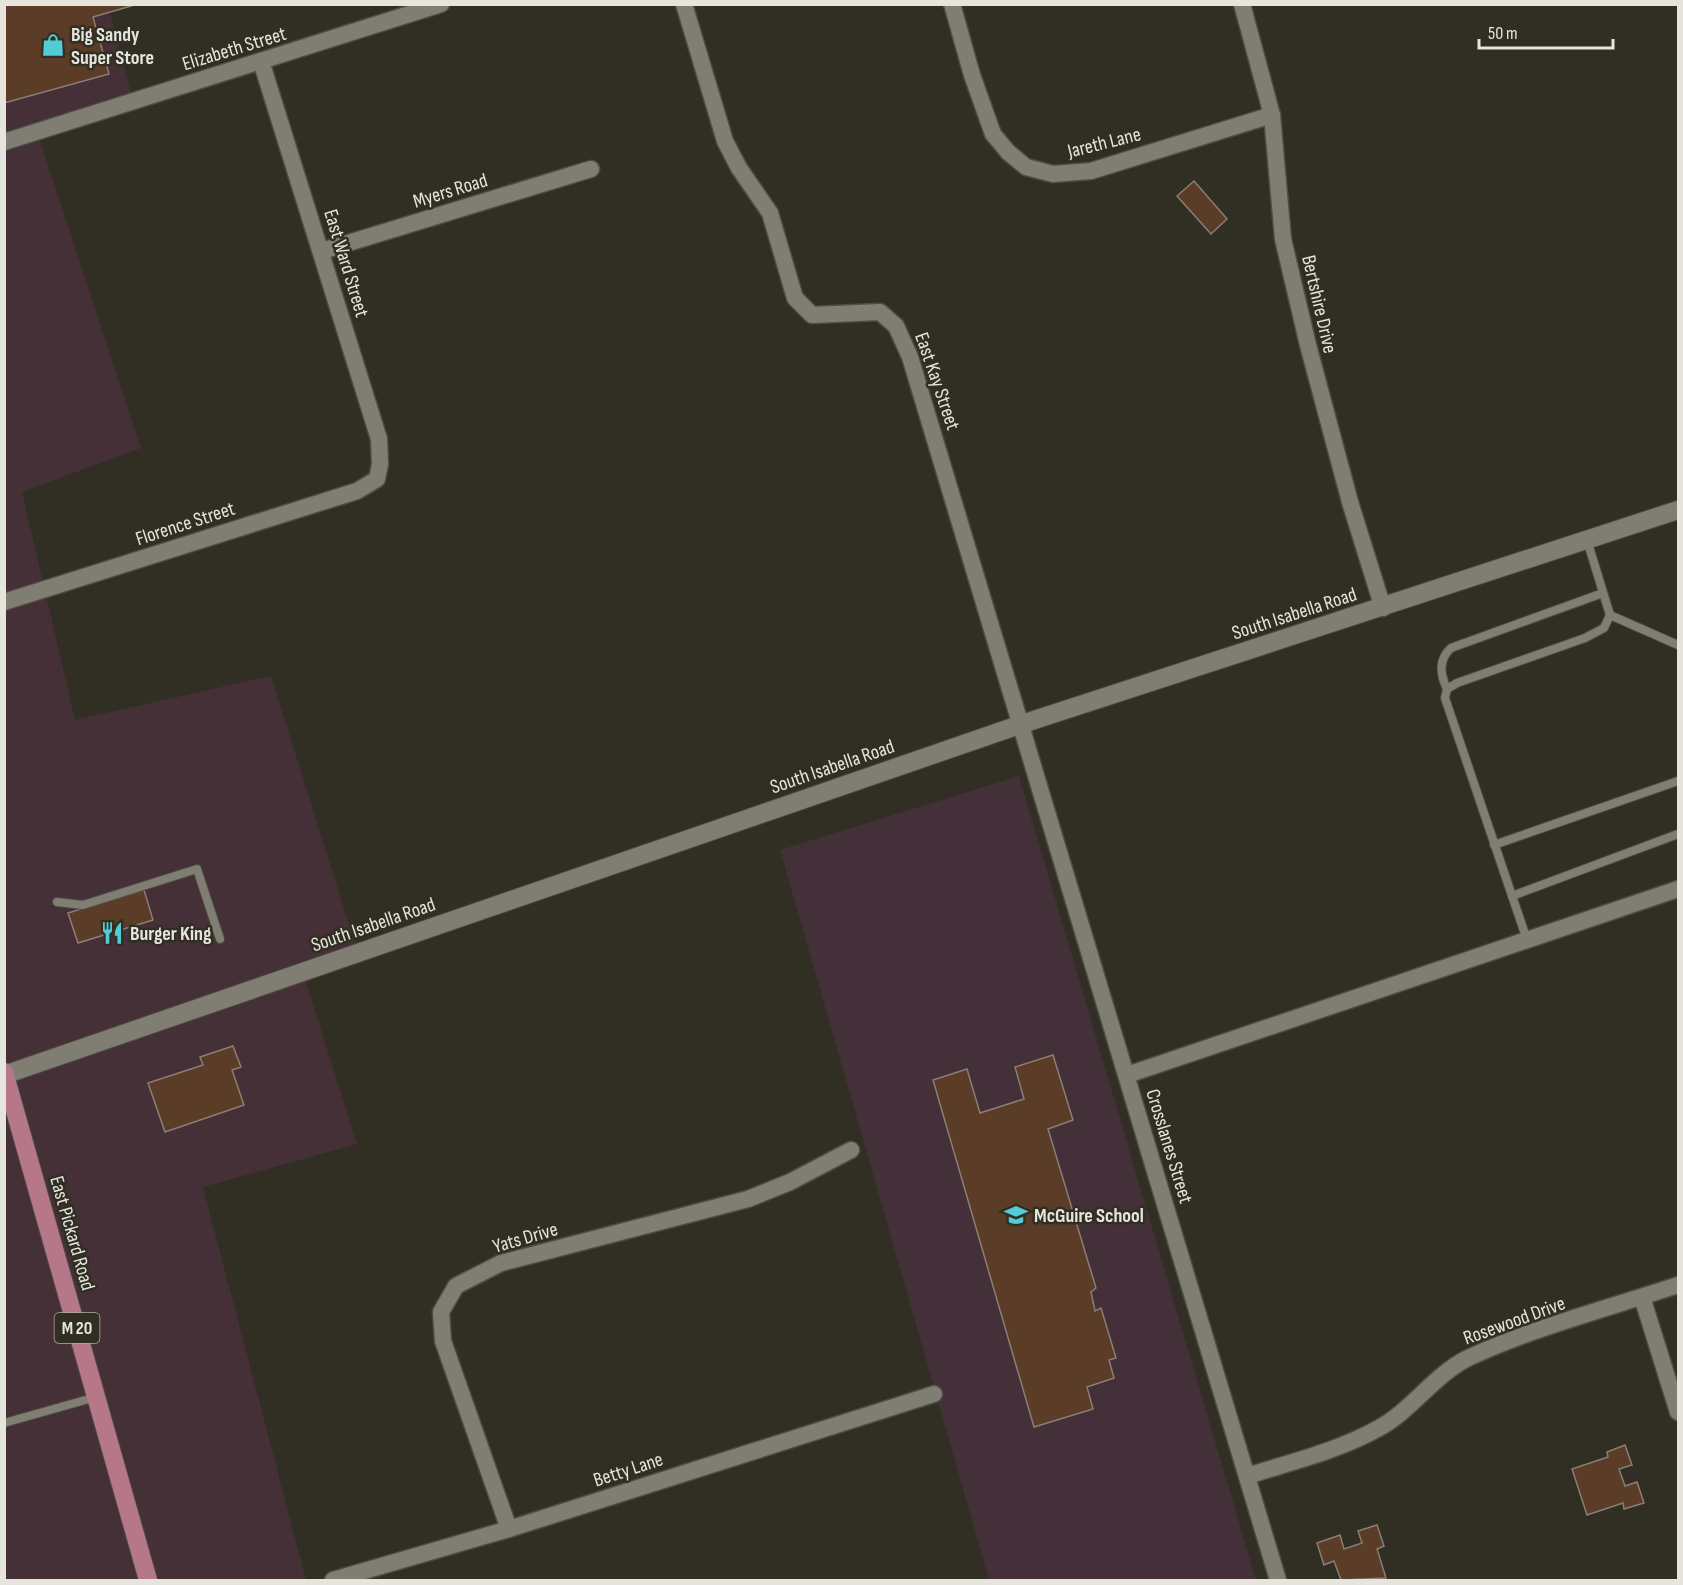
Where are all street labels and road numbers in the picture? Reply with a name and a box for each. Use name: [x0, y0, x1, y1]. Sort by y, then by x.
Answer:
street label: Elizabeth Street: [179, 22, 289, 76]
street label: Jareth Lane: [1064, 122, 1143, 164]
street label: Myers Road: [410, 168, 490, 214]
street label: East Ward Street: [318, 207, 374, 320]
street label: Bertshire Drive: [1296, 253, 1342, 356]
street label: East Kay Street: [909, 329, 965, 433]
street label: Florence Street: [133, 497, 238, 551]
street label: South Isabella Road: [1229, 582, 1360, 645]
street label: South Isabella Road: [767, 734, 898, 799]
street label: South Isabella Road: [308, 892, 439, 957]
street label: Crosslanes Street: [1140, 1086, 1198, 1206]
street label: East Pickard Road: [44, 1173, 100, 1293]
street label: Yats Drive: [490, 1217, 561, 1259]
street label: Rosewood Drive: [1460, 1291, 1569, 1350]
road number: M 20: [54, 1313, 100, 1343]
street label: Betty Lane: [591, 1447, 666, 1492]

